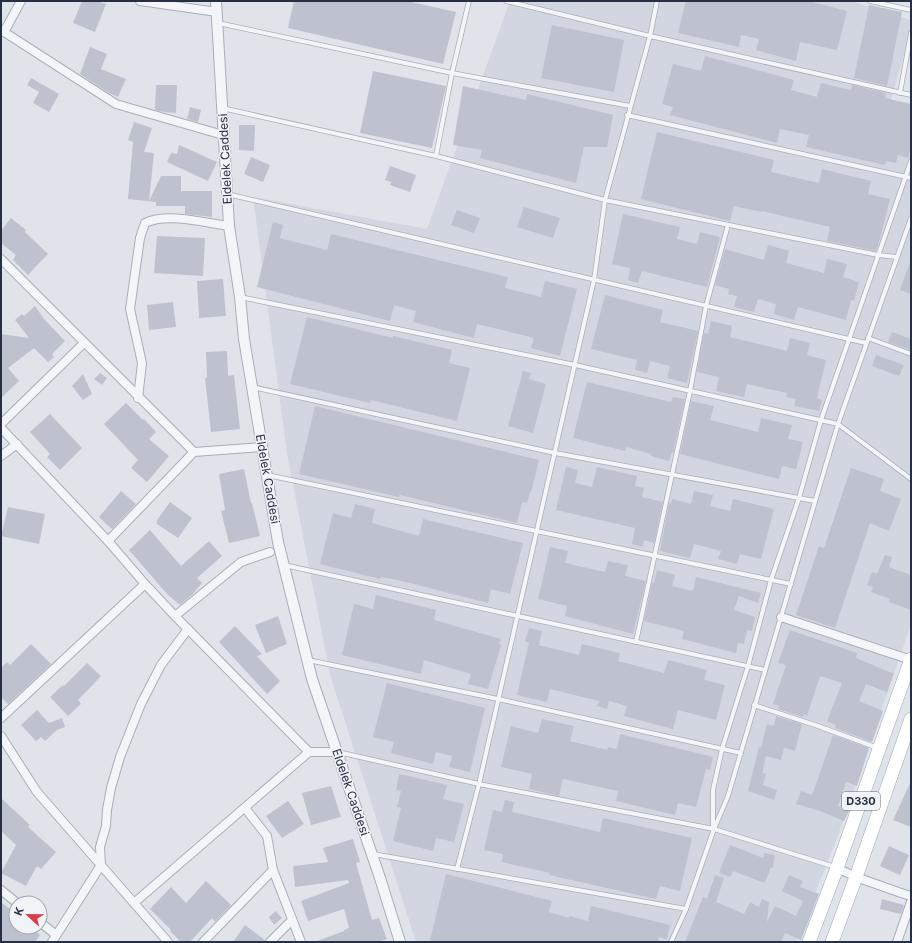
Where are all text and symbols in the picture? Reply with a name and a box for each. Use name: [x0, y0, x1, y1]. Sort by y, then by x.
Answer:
street label: Eldelek Caddesi: [215, 113, 235, 205]
street label: Eldelek Caddesi: [253, 433, 283, 525]
street label: Eldelek Caddesi: [329, 747, 373, 837]
road number: D330: [842, 792, 880, 810]
north arrow: [8, 895, 48, 935]
text: K: [11, 905, 27, 918]

